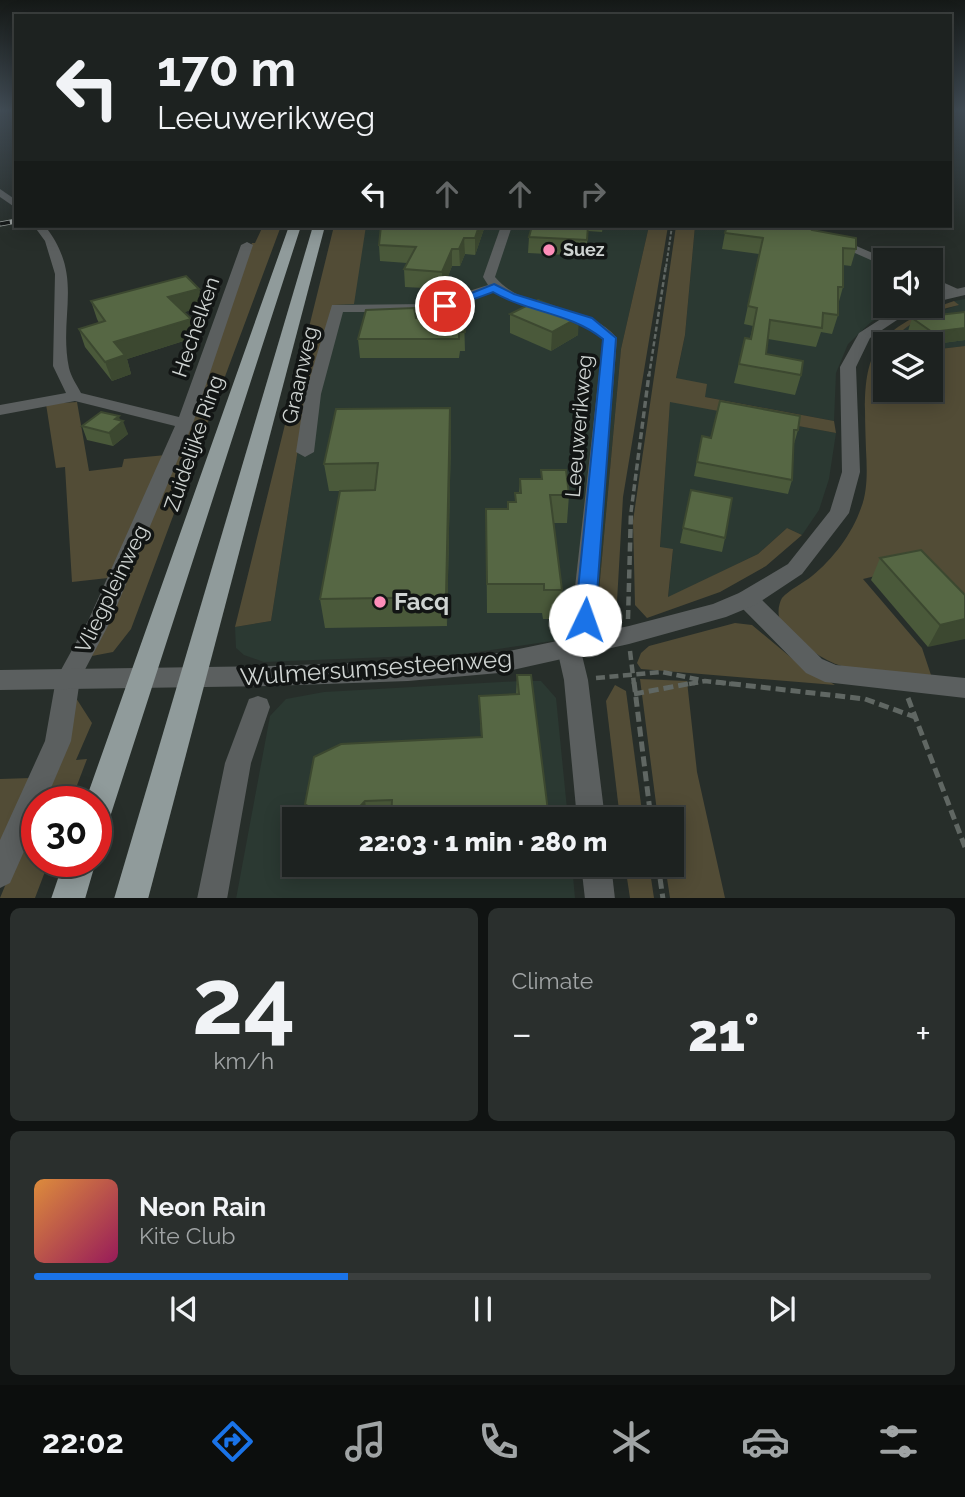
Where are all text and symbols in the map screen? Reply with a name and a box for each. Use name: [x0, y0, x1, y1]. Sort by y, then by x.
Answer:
text: 170 m: [157, 40, 296, 97]
icon: left: [42, 42, 133, 133]
text: Leeuwerikweg: [157, 99, 375, 136]
icon: left: [355, 175, 393, 213]
icon: ahead: [428, 175, 466, 213]
icon: ahead: [501, 175, 539, 213]
icon: right: [574, 175, 612, 213]
place label: Suez: [563, 239, 605, 260]
marker: Suez: [541, 242, 557, 258]
map controls: [873, 248, 943, 402]
button: sound: [873, 248, 943, 318]
street label: Hechelken: [167, 273, 224, 380]
pin: [415, 276, 475, 336]
icon: arrive: [426, 287, 464, 325]
street label: Graanweg: [276, 324, 323, 426]
button: layers: [873, 332, 943, 402]
street label: Leeuwerikweg: [560, 354, 597, 498]
street label: Zuidelijke Ring: [159, 372, 228, 514]
street label: Vliegpleinweg: [70, 521, 153, 657]
position arrow: [548, 583, 622, 657]
place label: Facq: [394, 587, 449, 616]
marker: Facq: [372, 594, 388, 610]
street label: Wulmersumsesteenweg: [239, 644, 513, 691]
speed limit sign: 30: [21, 786, 112, 877]
text: 22:03 · 1 min · 280 m: [359, 827, 607, 857]
text: 24: [192, 948, 295, 1055]
text: Climate: [512, 967, 593, 994]
text: 21°: [688, 1002, 759, 1063]
text: −: [512, 1011, 532, 1056]
text: +: [915, 1011, 931, 1056]
text: km/h: [213, 1047, 274, 1074]
text: Neon Rain: [139, 1192, 266, 1222]
text: Kite Club: [139, 1222, 236, 1249]
icon: previous: [165, 1290, 203, 1328]
icon: pause: [464, 1290, 502, 1328]
icon: next: [763, 1290, 801, 1328]
icon: directions: [208, 1417, 257, 1466]
icon: music: [341, 1417, 390, 1466]
icon: phone: [474, 1417, 523, 1466]
icon: climate: [607, 1417, 656, 1466]
icon: car: [741, 1417, 790, 1466]
icon: filters: [874, 1417, 923, 1466]
text: 22:02: [42, 1423, 124, 1460]

